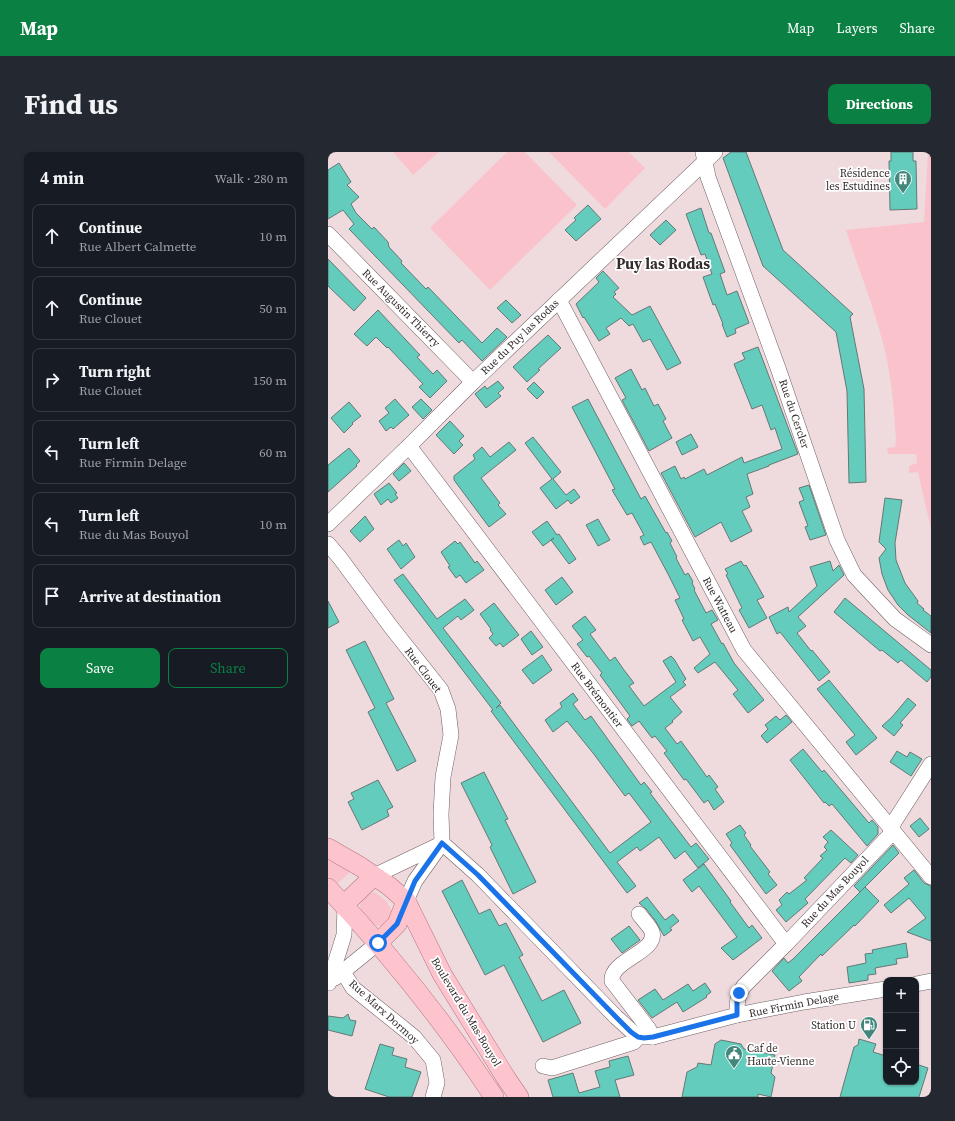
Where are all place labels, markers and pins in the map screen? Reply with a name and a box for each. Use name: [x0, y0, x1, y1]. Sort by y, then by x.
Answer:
place label: Résidence les Estudines: [826, 166, 890, 194]
building icon: Résidence les Estudines: [893, 169, 913, 194]
fuel station icon: Station U: [859, 1015, 879, 1040]
place label: Station U: [811, 1018, 856, 1033]
place label: Caf de Haute-Vienne: [747, 1041, 815, 1069]
public building icon: Caf de Haute-Vienne: [724, 1044, 744, 1069]

